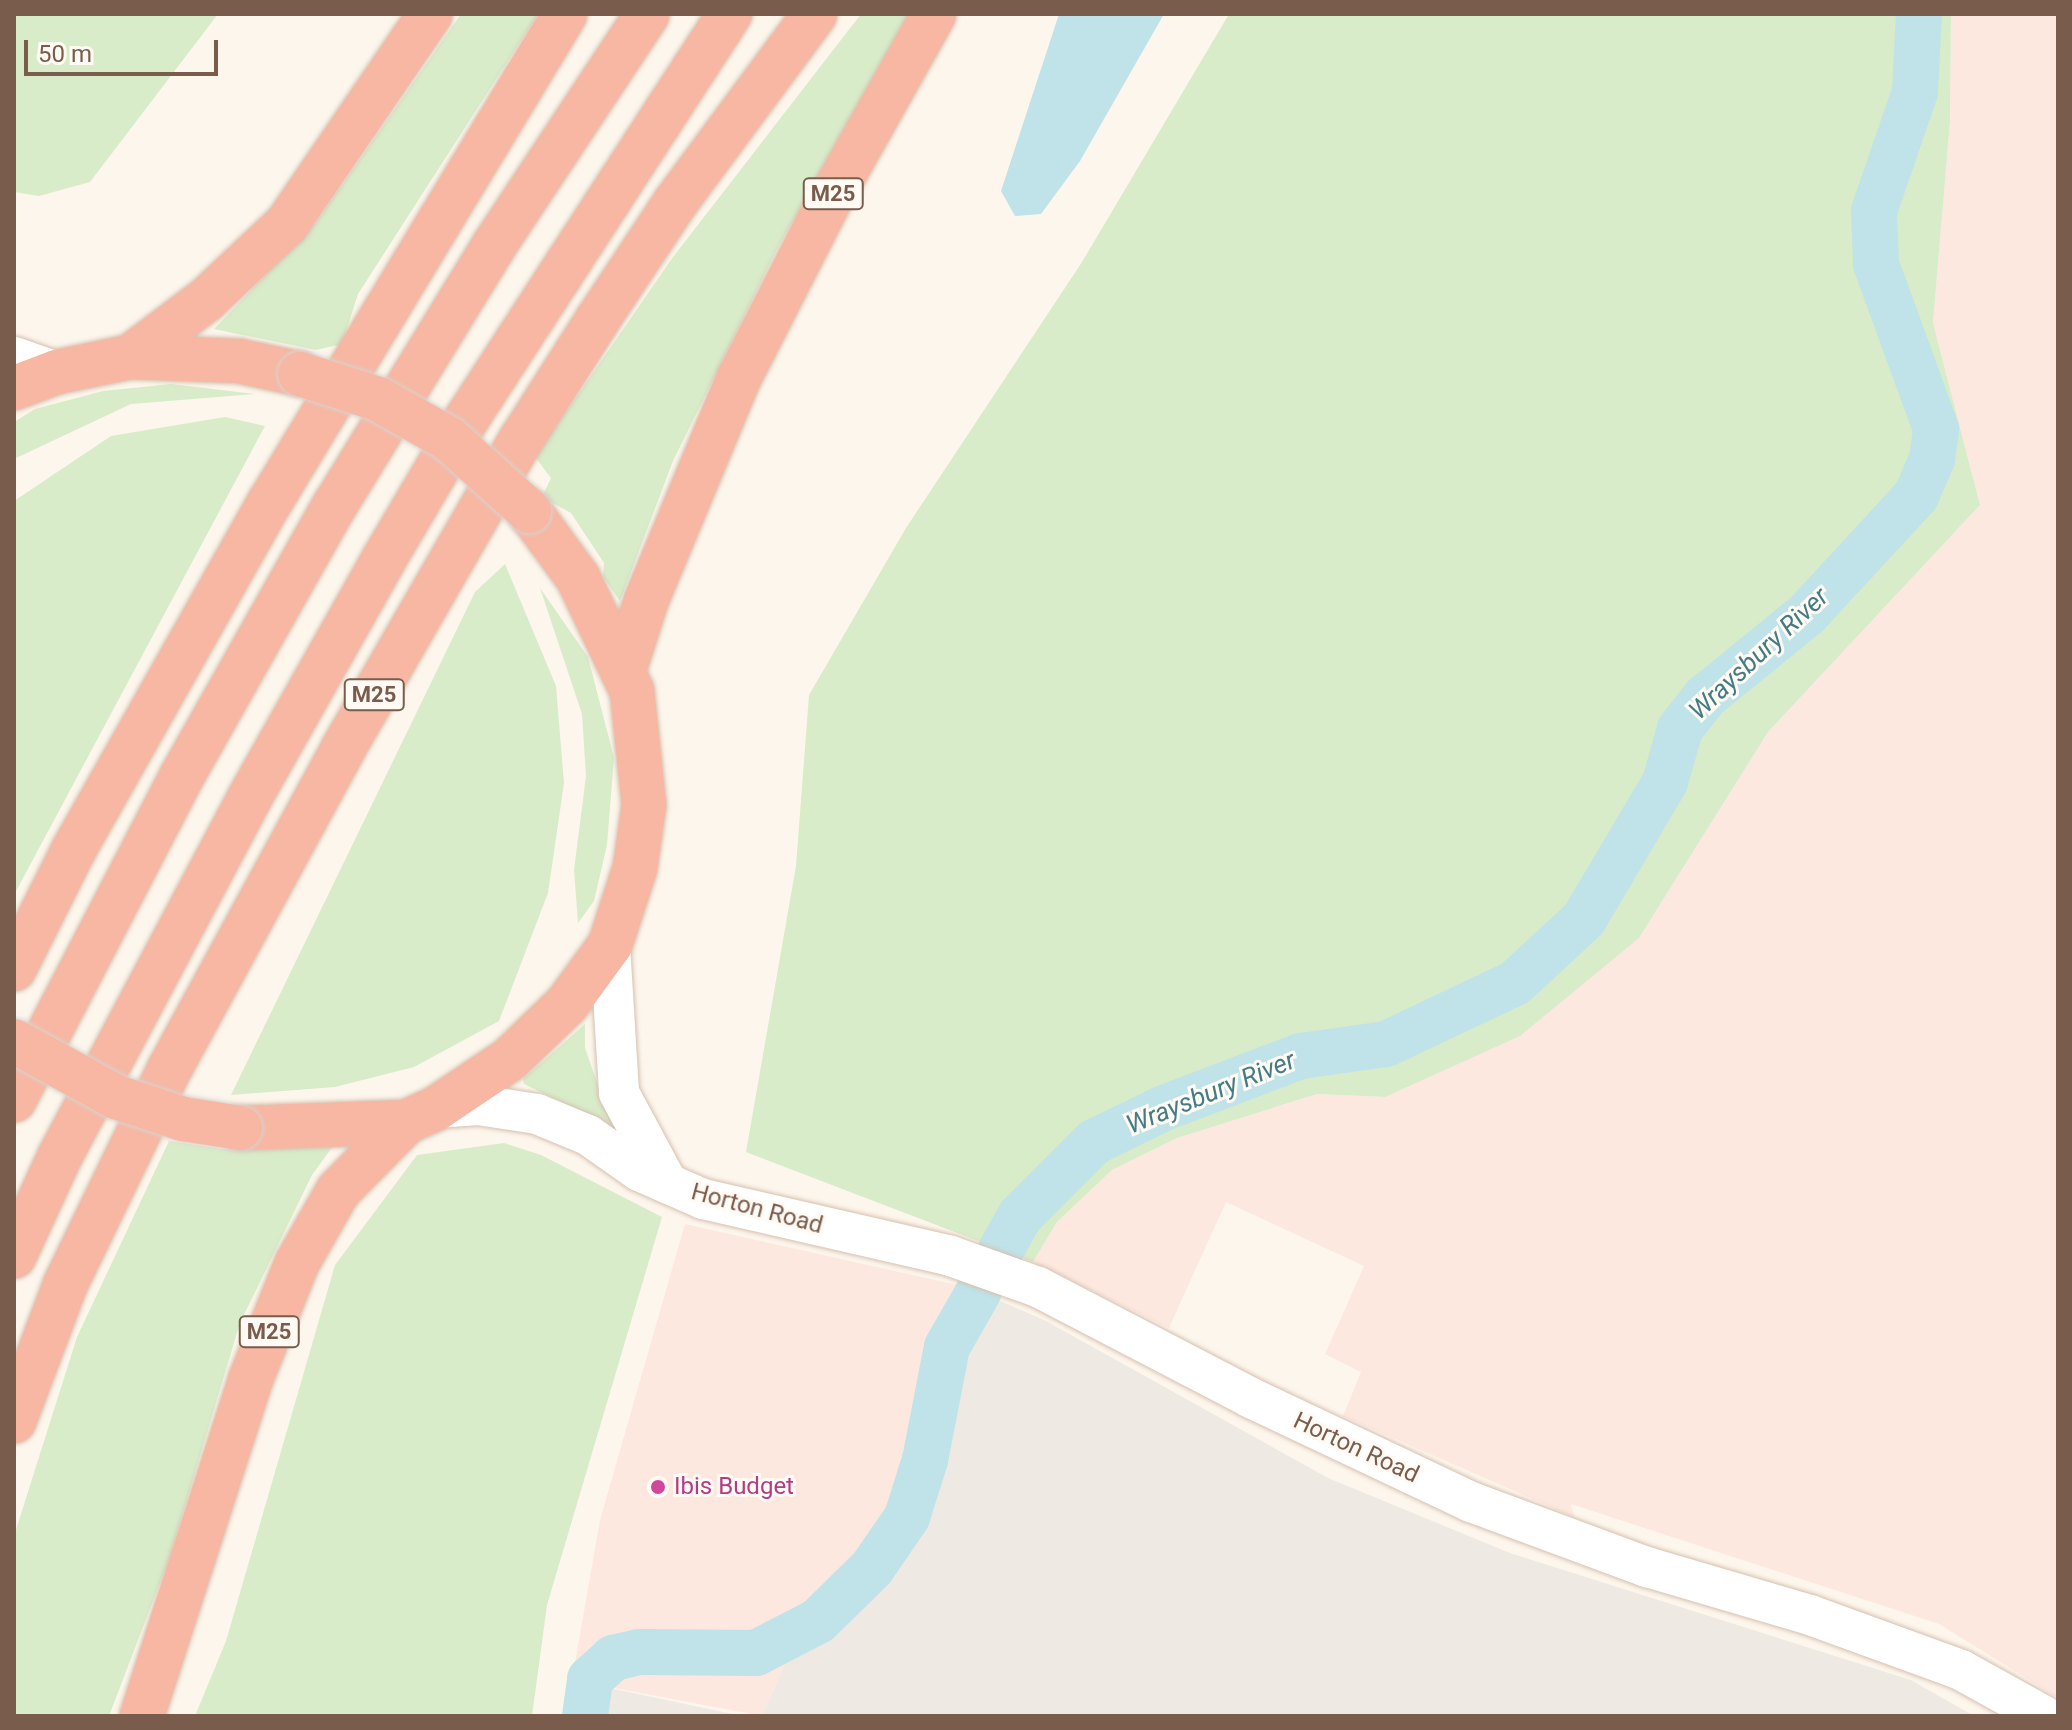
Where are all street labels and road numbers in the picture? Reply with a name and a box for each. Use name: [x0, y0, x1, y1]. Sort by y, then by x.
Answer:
road number: M25: [801, 176, 865, 212]
road number: M25: [342, 677, 406, 713]
street label: Horton Road: [688, 1178, 826, 1240]
road number: M25: [237, 1314, 301, 1350]
street label: Horton Road: [1289, 1406, 1423, 1490]

